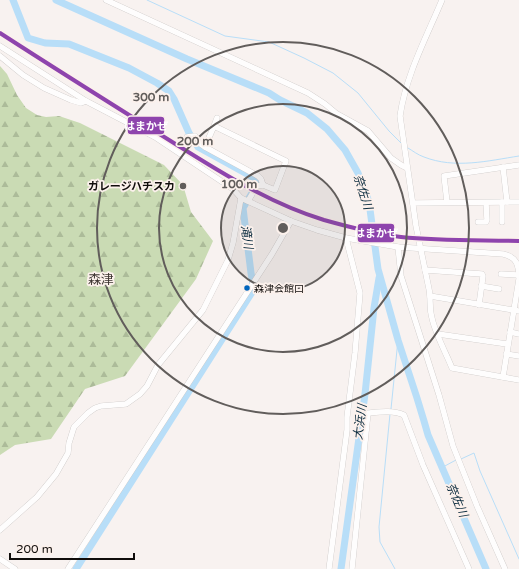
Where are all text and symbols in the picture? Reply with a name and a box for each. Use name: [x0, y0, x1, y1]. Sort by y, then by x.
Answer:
text: 300 m: [133, 90, 169, 104]
line badge: はまかぜ: [127, 116, 165, 135]
text: はまかぜ: [124, 120, 168, 133]
text: 200 m: [177, 134, 213, 148]
water label: 奈佐川: [351, 173, 376, 213]
text: 100 m: [221, 177, 257, 191]
place label: ガレージハチスカ: [88, 180, 175, 193]
marker: ガレージハチスカ: [178, 181, 188, 191]
centre of rings: [276, 221, 290, 235]
line badge: はまかぜ: [357, 223, 395, 243]
water label: 滝川: [238, 224, 256, 252]
text: はまかぜ: [354, 227, 398, 240]
district label: 森津: [88, 272, 114, 288]
marker: 森津会館口: [242, 283, 252, 293]
place label: 森津会館口: [254, 283, 304, 295]
water label: 大浜川: [351, 401, 369, 441]
water label: 奈佐川: [444, 481, 471, 521]
scale bar: [10, 535, 134, 561]
text: 200 m: [16, 542, 53, 556]

